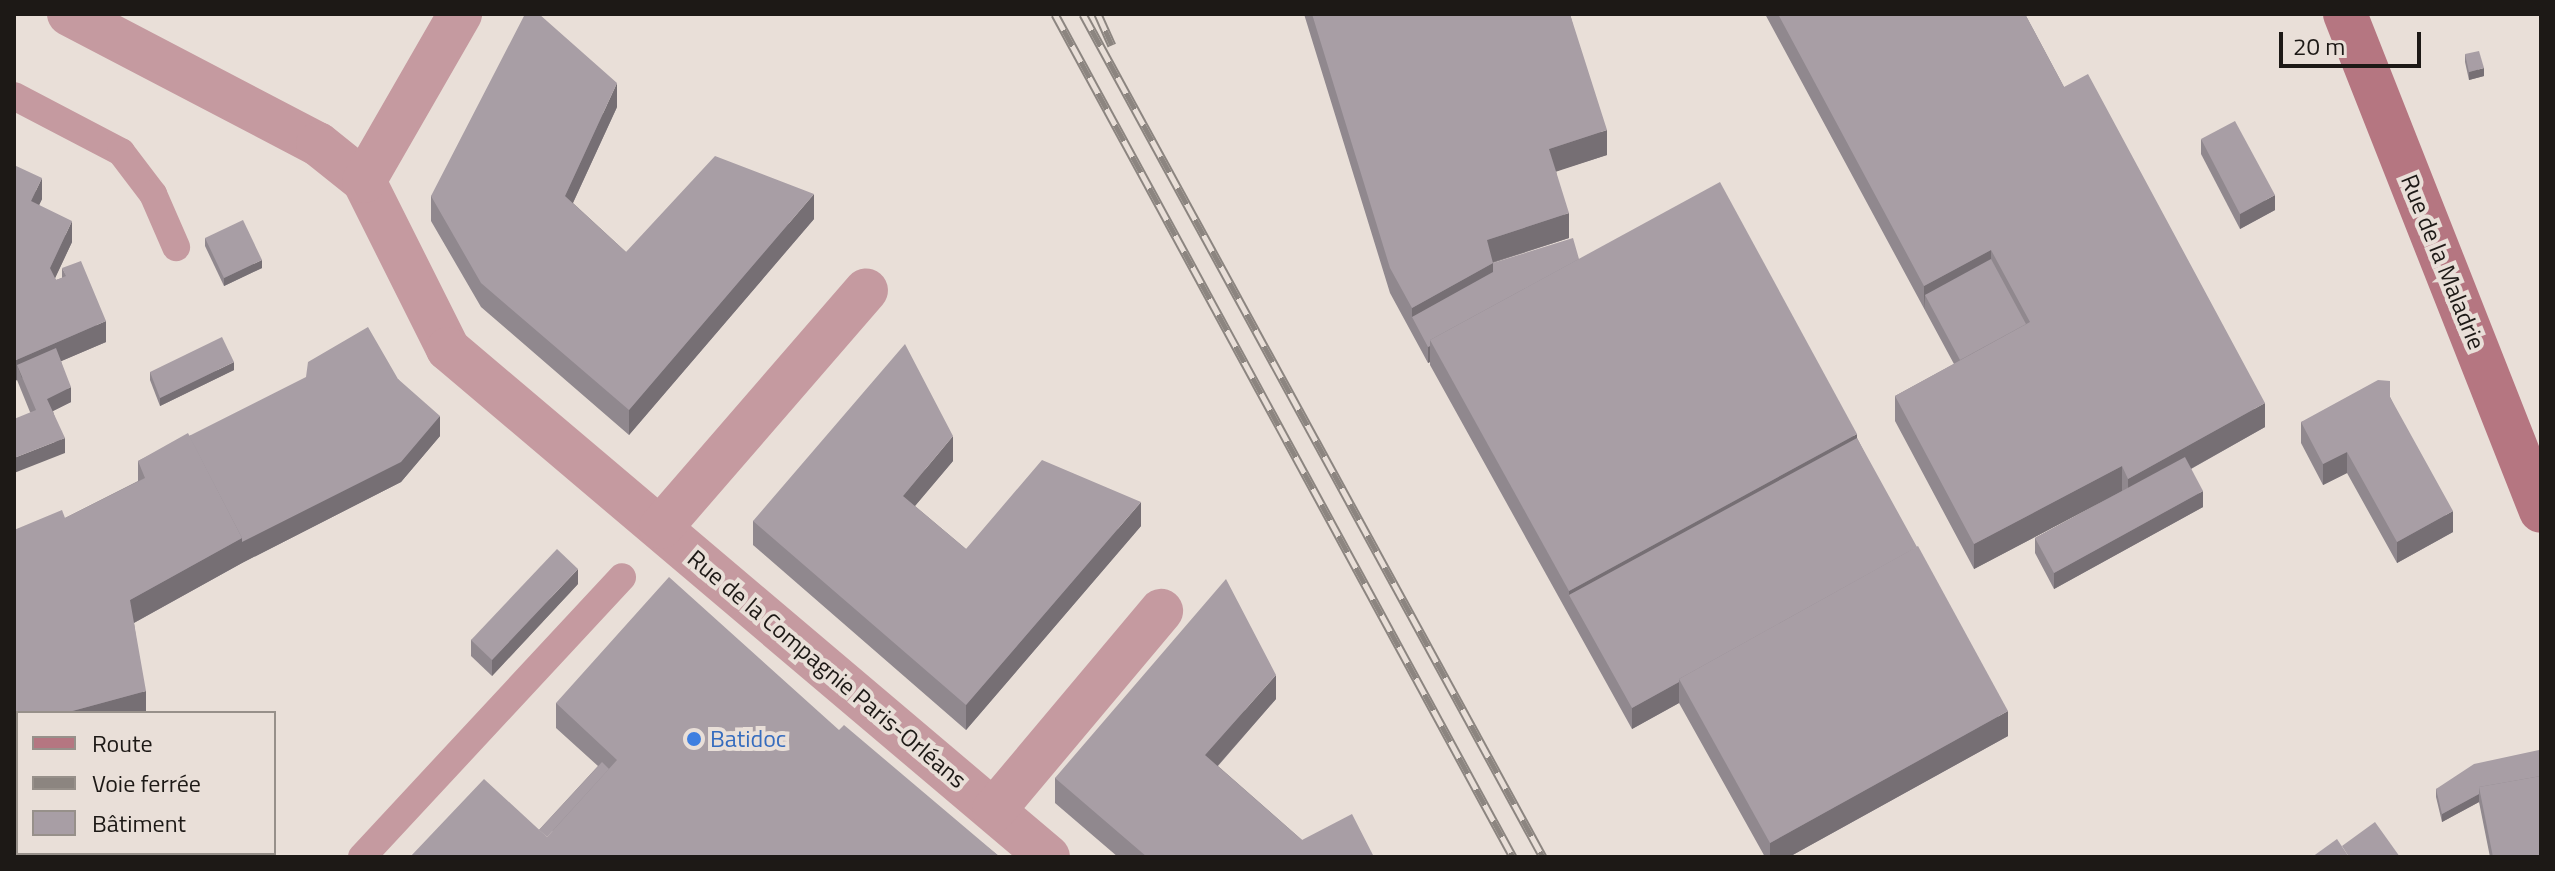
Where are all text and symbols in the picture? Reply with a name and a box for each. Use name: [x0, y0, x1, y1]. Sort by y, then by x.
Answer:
scale bar: [2283, 16, 2425, 66]
text: 20 m: [2293, 28, 2345, 64]
street label: Rue de la Maladrie: [2395, 170, 2491, 354]
street label: Rue de la Compagnie Paris-Orléans: [682, 544, 972, 794]
legend: [16, 711, 276, 855]
text: Route: [92, 725, 153, 761]
place label: Batidoc: [710, 725, 786, 753]
marker: Batidoc: [685, 730, 703, 748]
text: Voie ferrée: [92, 765, 201, 801]
text: Bâtiment: [92, 805, 186, 841]

